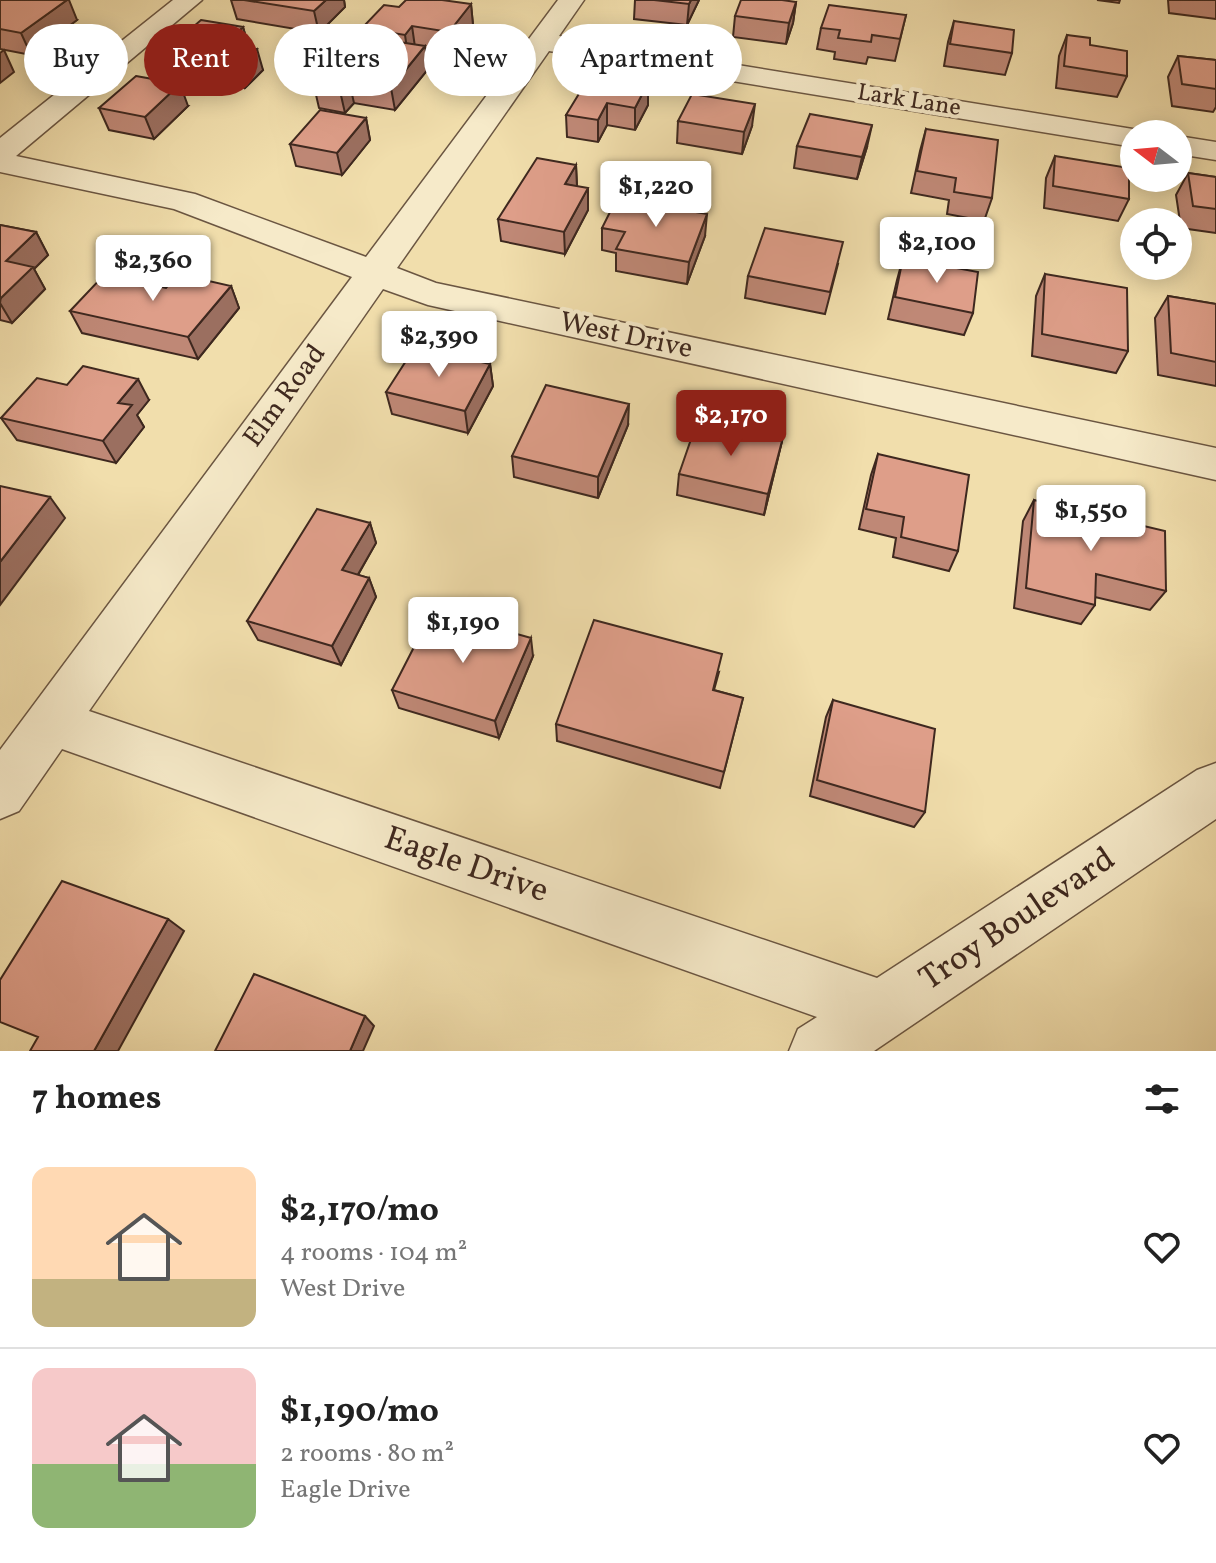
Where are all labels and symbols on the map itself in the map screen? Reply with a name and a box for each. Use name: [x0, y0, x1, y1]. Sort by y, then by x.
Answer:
street label: Lark Lane: [855, 76, 963, 126]
north arrow: [1120, 120, 1192, 192]
pin: $1,220: [591, 161, 721, 229]
pin: $2,100: [872, 217, 1002, 285]
pin: $2,360: [88, 235, 218, 303]
street label: West Drive: [556, 303, 696, 369]
pin: $2,390: [374, 311, 504, 379]
street label: Elm Road: [234, 336, 336, 456]
pin: $2,170: [666, 390, 796, 458]
pin: $1,550: [1026, 485, 1156, 553]
pin: $1,190: [398, 597, 528, 665]
street label: Eagle Drive: [378, 816, 554, 916]
street label: Troy Boulevard: [911, 837, 1125, 1003]

